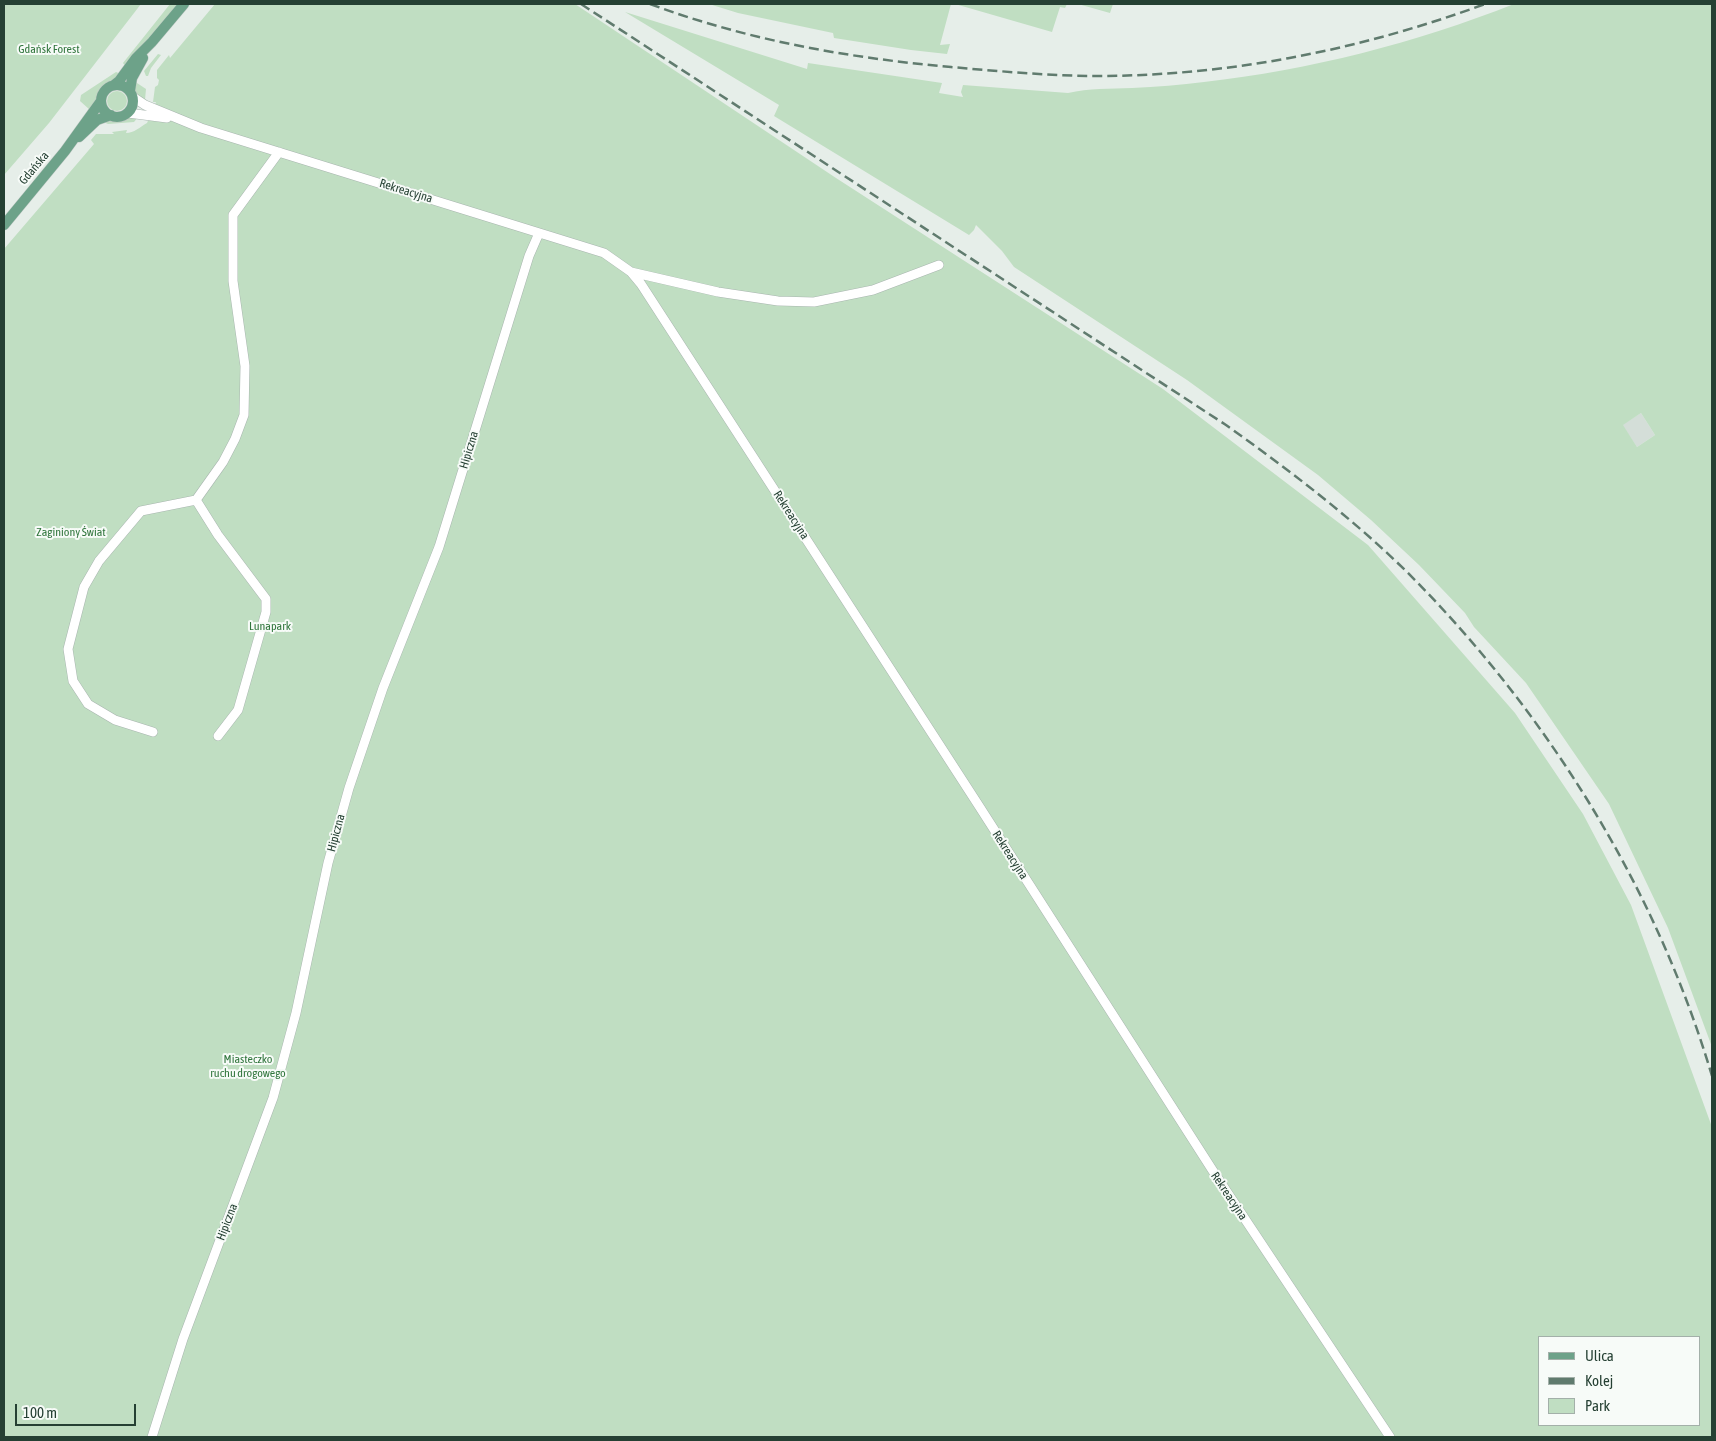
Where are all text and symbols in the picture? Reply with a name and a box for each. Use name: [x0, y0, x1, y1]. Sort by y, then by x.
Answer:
park label: Gdańsk Forest: [18, 42, 80, 56]
street label: Gdańska: [16, 149, 52, 187]
street label: Rekreacyjna: [378, 176, 434, 206]
street label: Hipiczna: [457, 430, 481, 470]
street label: Rekreacyjna: [770, 488, 812, 542]
park label: Zaginiony Świat: [36, 525, 106, 539]
park label: Lunapark: [249, 619, 291, 633]
street label: Hipiczna: [324, 813, 348, 853]
street label: Rekreacyjna: [989, 828, 1031, 882]
park label: Miasteczko ruchu drogowego: [210, 1052, 286, 1080]
street label: Rekreacyjna: [1208, 1169, 1250, 1223]
street label: Hipiczna: [213, 1202, 241, 1242]
legend: [1538, 1336, 1701, 1426]
text: Ulica: [1585, 1347, 1614, 1364]
text: Kolej: [1585, 1372, 1613, 1389]
scale bar: [18, 1394, 139, 1426]
text: Park: [1585, 1397, 1610, 1414]
text: 100 m: [23, 1404, 57, 1421]

